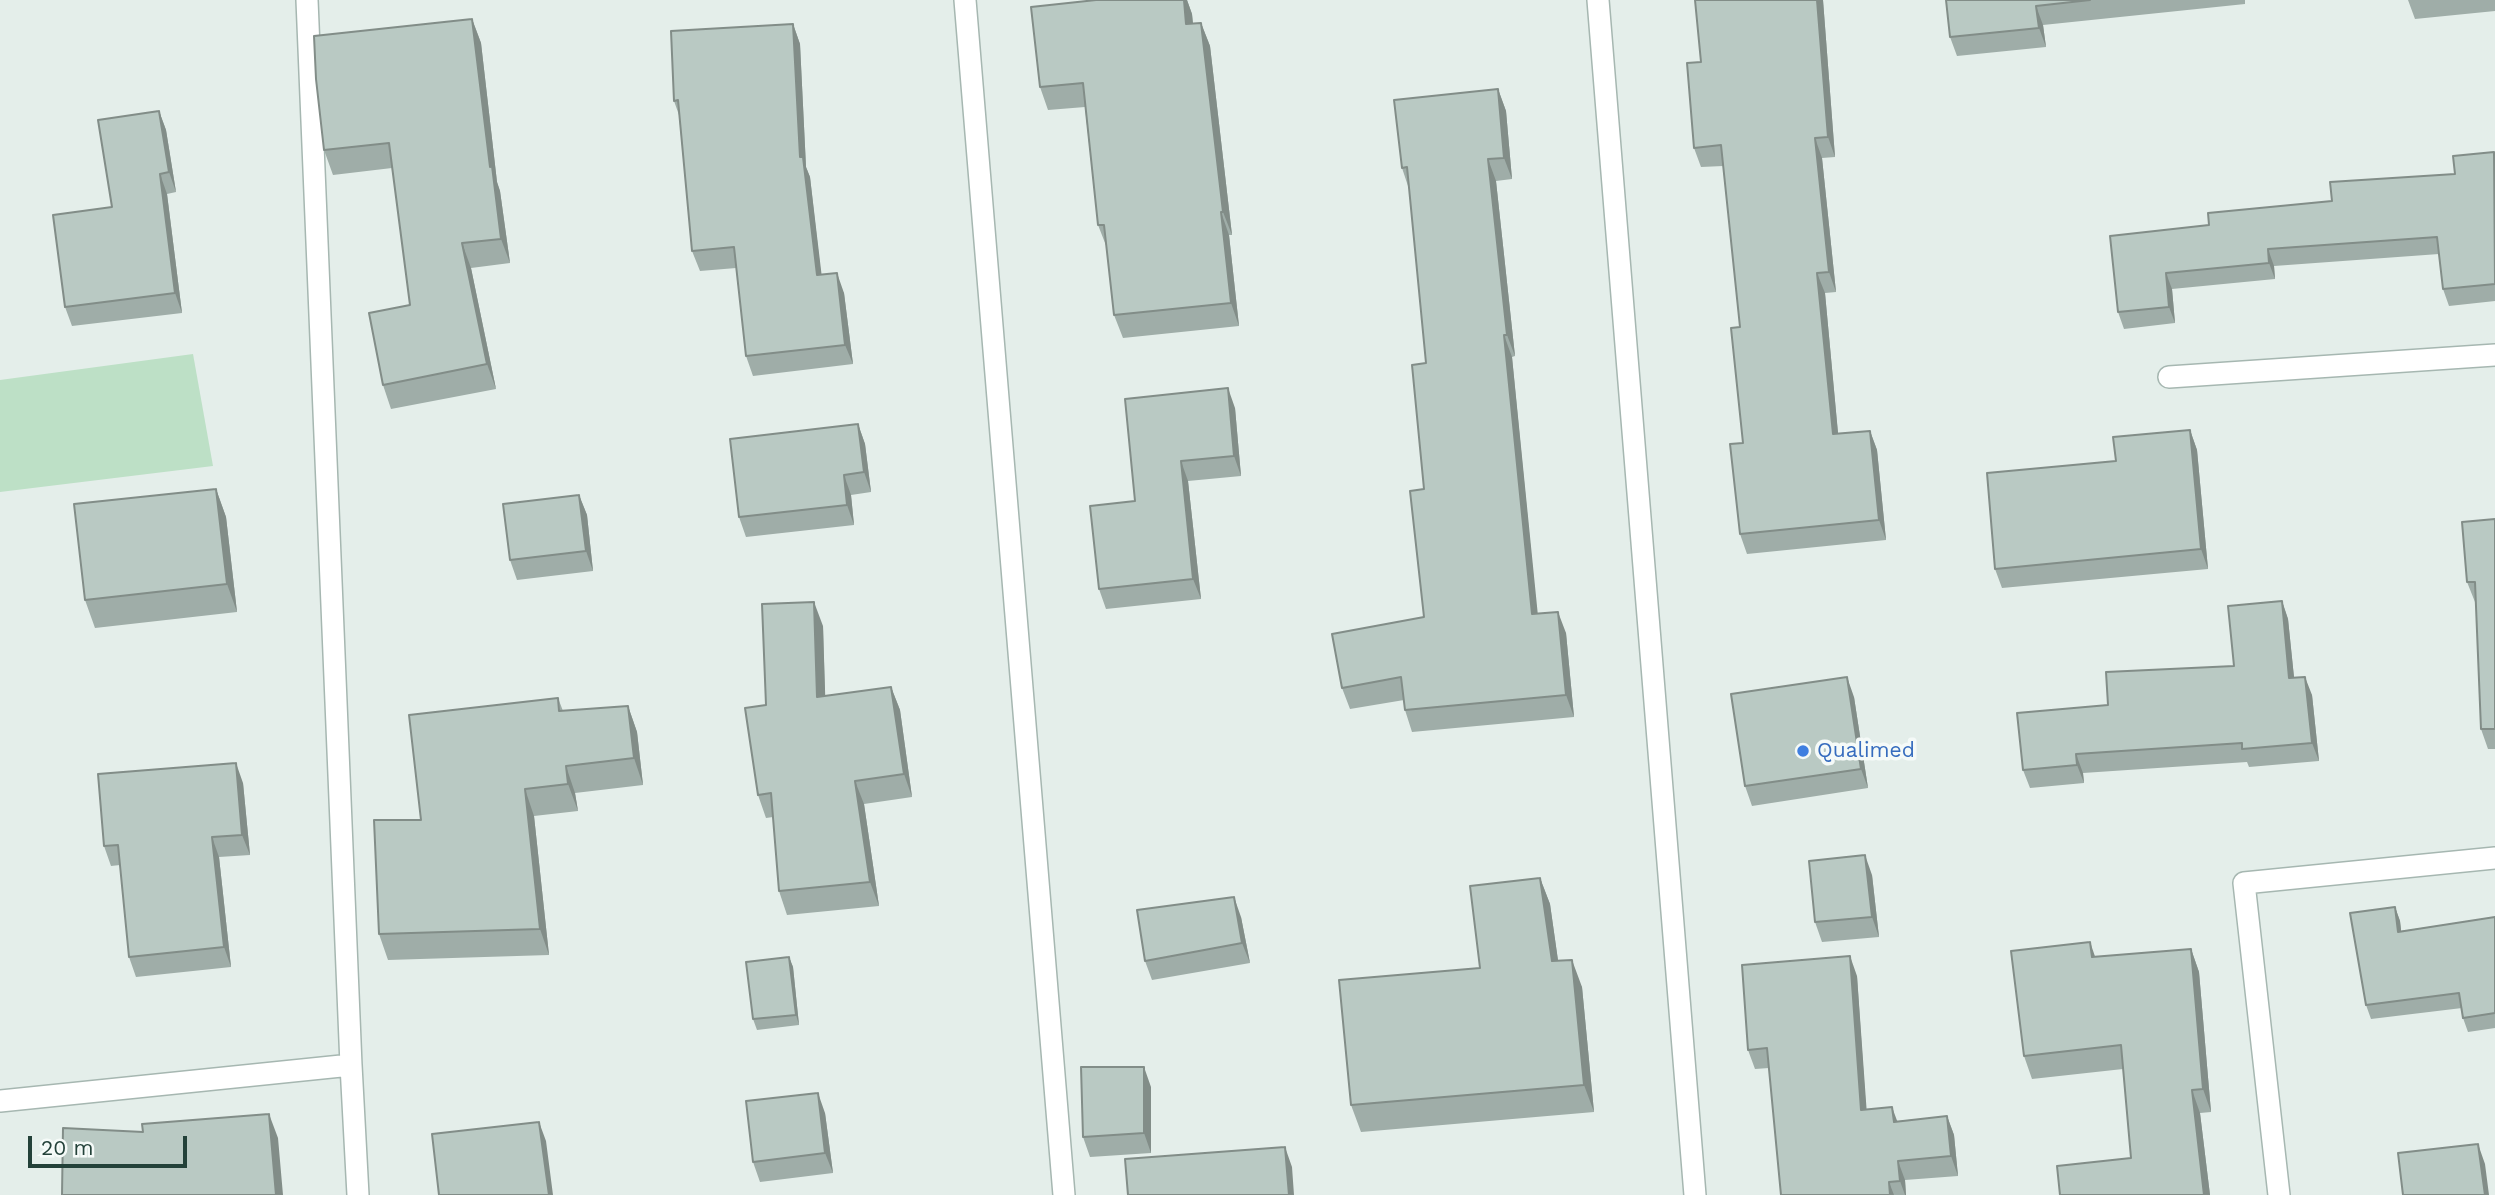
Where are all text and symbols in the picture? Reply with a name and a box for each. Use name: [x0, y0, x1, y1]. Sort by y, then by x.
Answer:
place label: Qualimed: [1817, 738, 1915, 764]
marker: Qualimed: [1795, 743, 1811, 759]
scale bar: [32, 1122, 191, 1166]
text: 20 m: [41, 1135, 93, 1160]

